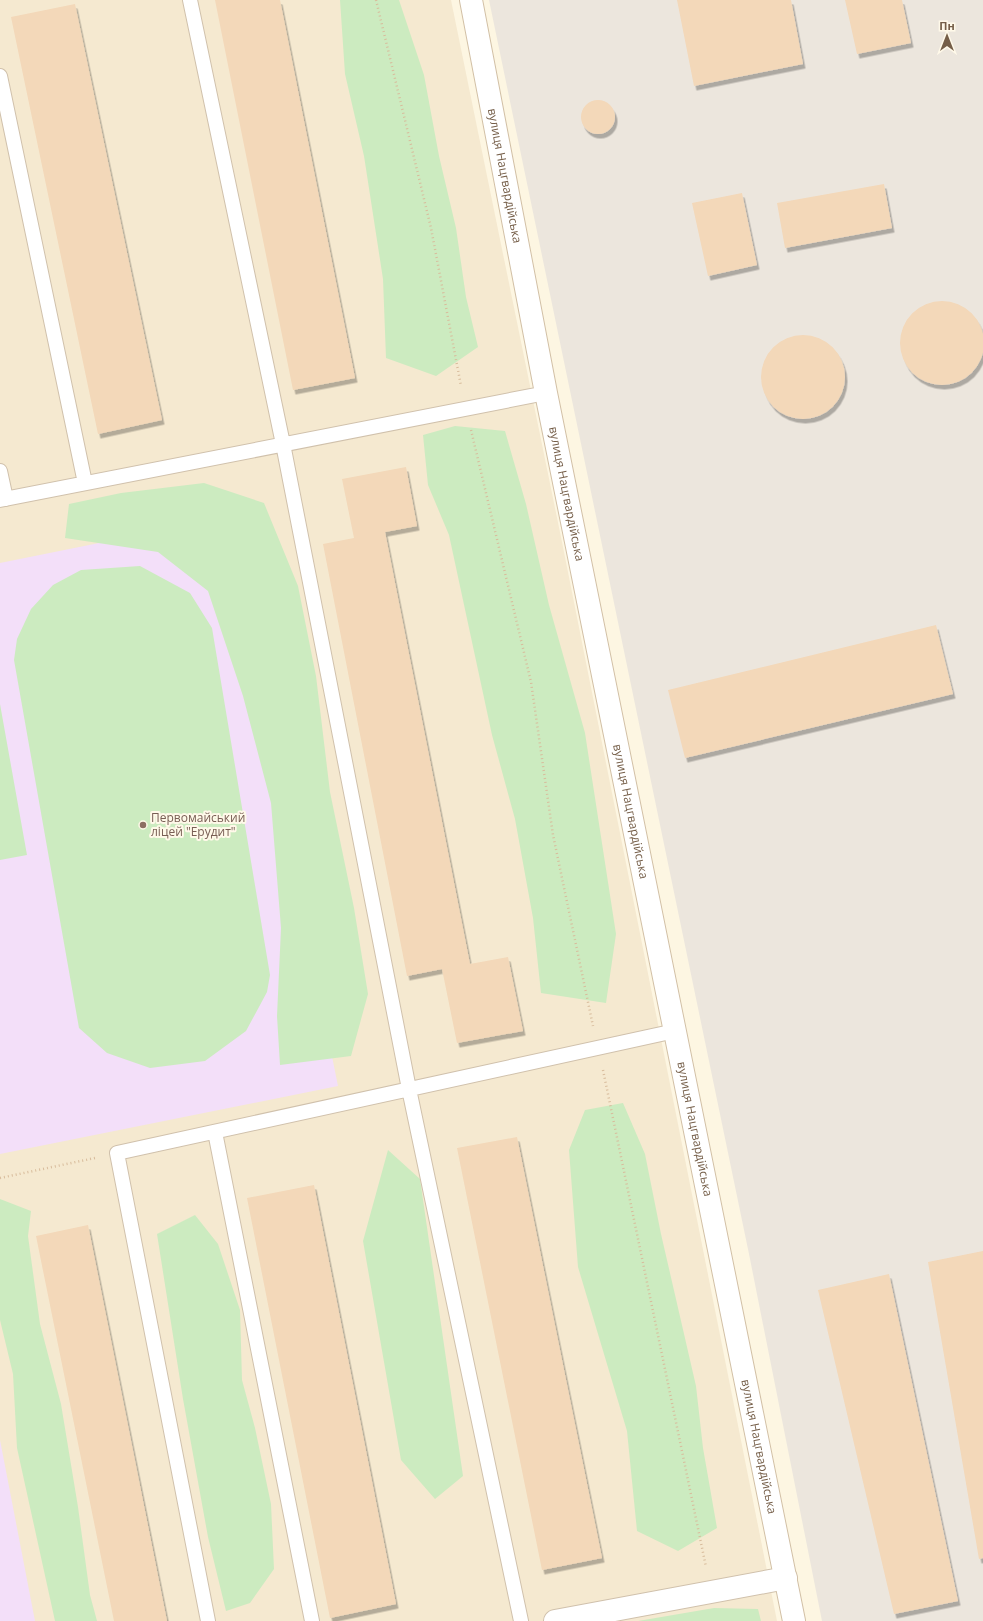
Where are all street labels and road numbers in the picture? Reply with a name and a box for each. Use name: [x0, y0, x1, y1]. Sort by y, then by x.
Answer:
street label: вулиця Нацгвардійська: [484, 107, 526, 245]
street label: вулиця Нацгвардійська: [545, 425, 589, 563]
street label: вулиця Нацгвардійська: [609, 742, 653, 880]
street label: вулиця Нацгвардійська: [673, 1060, 717, 1198]
street label: вулиця Нацгвардійська: [737, 1378, 781, 1515]

